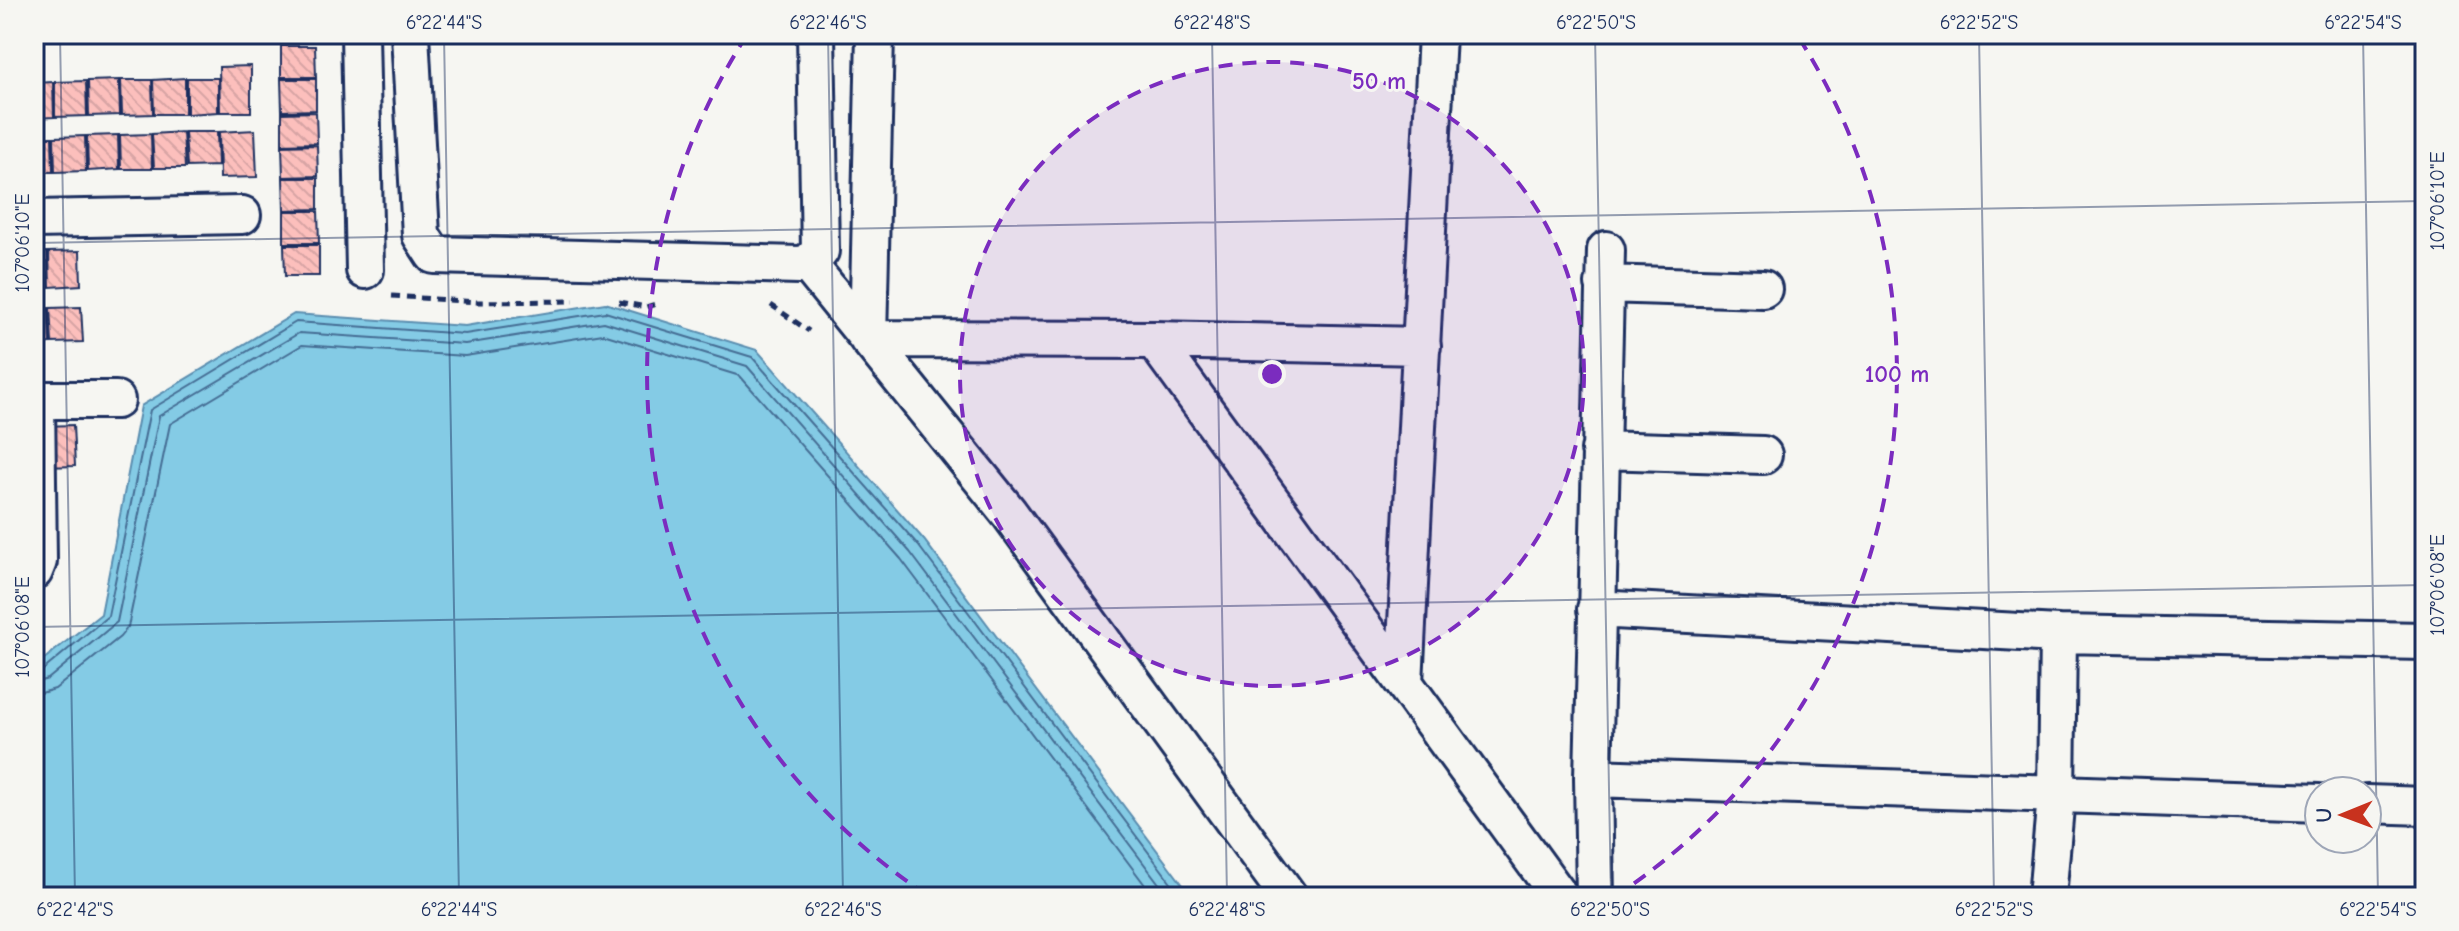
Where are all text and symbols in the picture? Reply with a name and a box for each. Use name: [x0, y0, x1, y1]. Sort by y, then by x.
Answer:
text: 6°22'44"S: [406, 11, 482, 34]
text: 6°22'46"S: [789, 11, 867, 34]
text: 6°22'48"S: [1173, 11, 1251, 34]
text: 6°22'50"S: [1556, 11, 1636, 34]
text: 6°22'52"S: [1940, 11, 2018, 34]
text: 6°22'54"S: [2324, 11, 2402, 34]
text: 50 m: [1352, 67, 1406, 95]
text: 107°06'10"E: [2426, 151, 2449, 251]
text: 107°06'10"E: [11, 193, 34, 293]
centre of rings: [1258, 360, 1286, 388]
text: 100 m: [1865, 360, 1929, 388]
text: 107°06'08"E: [2426, 534, 2449, 636]
text: 107°06'08"E: [11, 576, 34, 678]
north arrow: [2303, 775, 2383, 855]
text: U: [2311, 808, 2337, 823]
text: 6°22'42"S: [36, 898, 114, 921]
text: 6°22'44"S: [421, 898, 497, 921]
text: 6°22'46"S: [804, 898, 882, 921]
text: 6°22'48"S: [1188, 898, 1266, 921]
text: 6°22'50"S: [1570, 898, 1650, 921]
text: 6°22'52"S: [1955, 898, 2033, 921]
text: 6°22'54"S: [2339, 898, 2417, 921]

